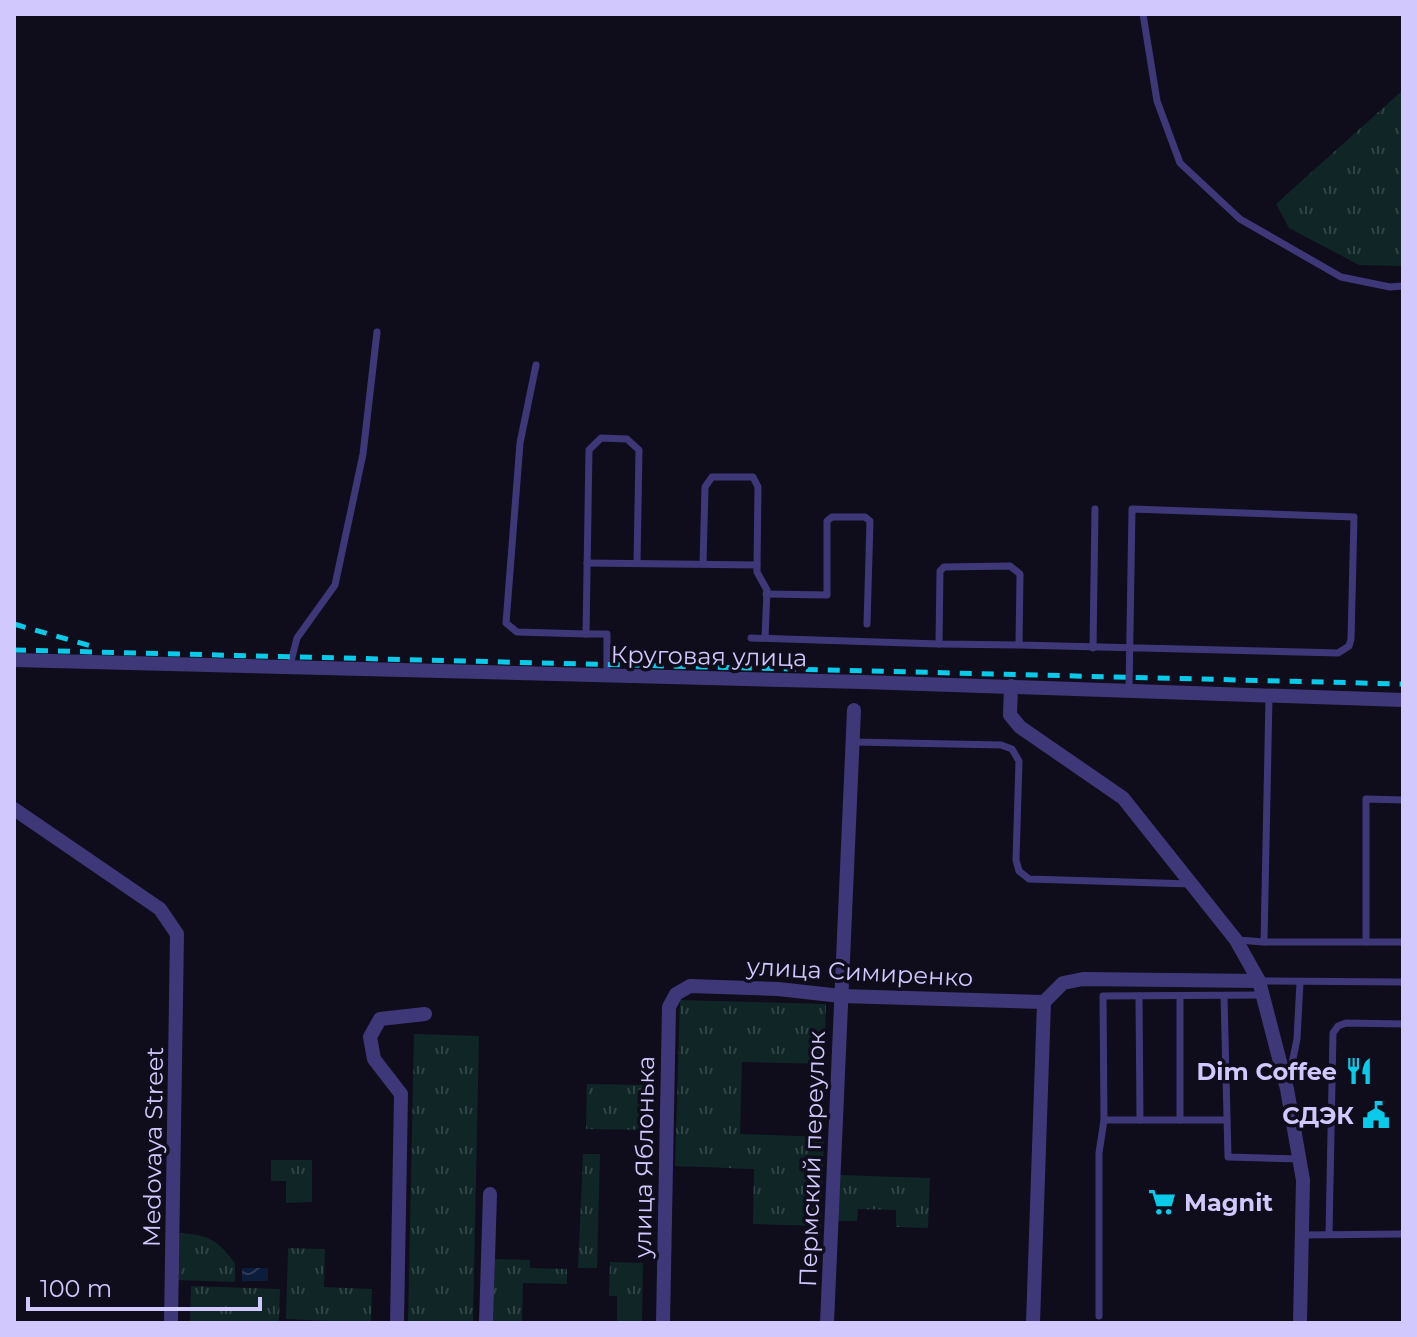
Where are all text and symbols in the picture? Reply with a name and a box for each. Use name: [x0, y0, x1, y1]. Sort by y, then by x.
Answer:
street label: Круговая улица: [610, 640, 808, 672]
street label: улица Симиренко: [745, 952, 974, 992]
street label: Пермский переулок: [793, 1030, 831, 1287]
street label: Medovaya Street: [137, 1046, 169, 1247]
street label: улица Яблонька: [628, 1056, 660, 1259]
restaurant icon: Dim Coffee: [1344, 1056, 1374, 1086]
place label: Dim Coffee: [1196, 1057, 1337, 1086]
public building icon: СДЭК: [1361, 1100, 1391, 1130]
place label: СДЭК: [1282, 1101, 1354, 1130]
supermarket icon: Magnit: [1147, 1187, 1177, 1217]
place label: Magnit: [1184, 1188, 1273, 1217]
scale bar: [28, 1261, 260, 1311]
text: 100 m: [40, 1274, 112, 1303]

